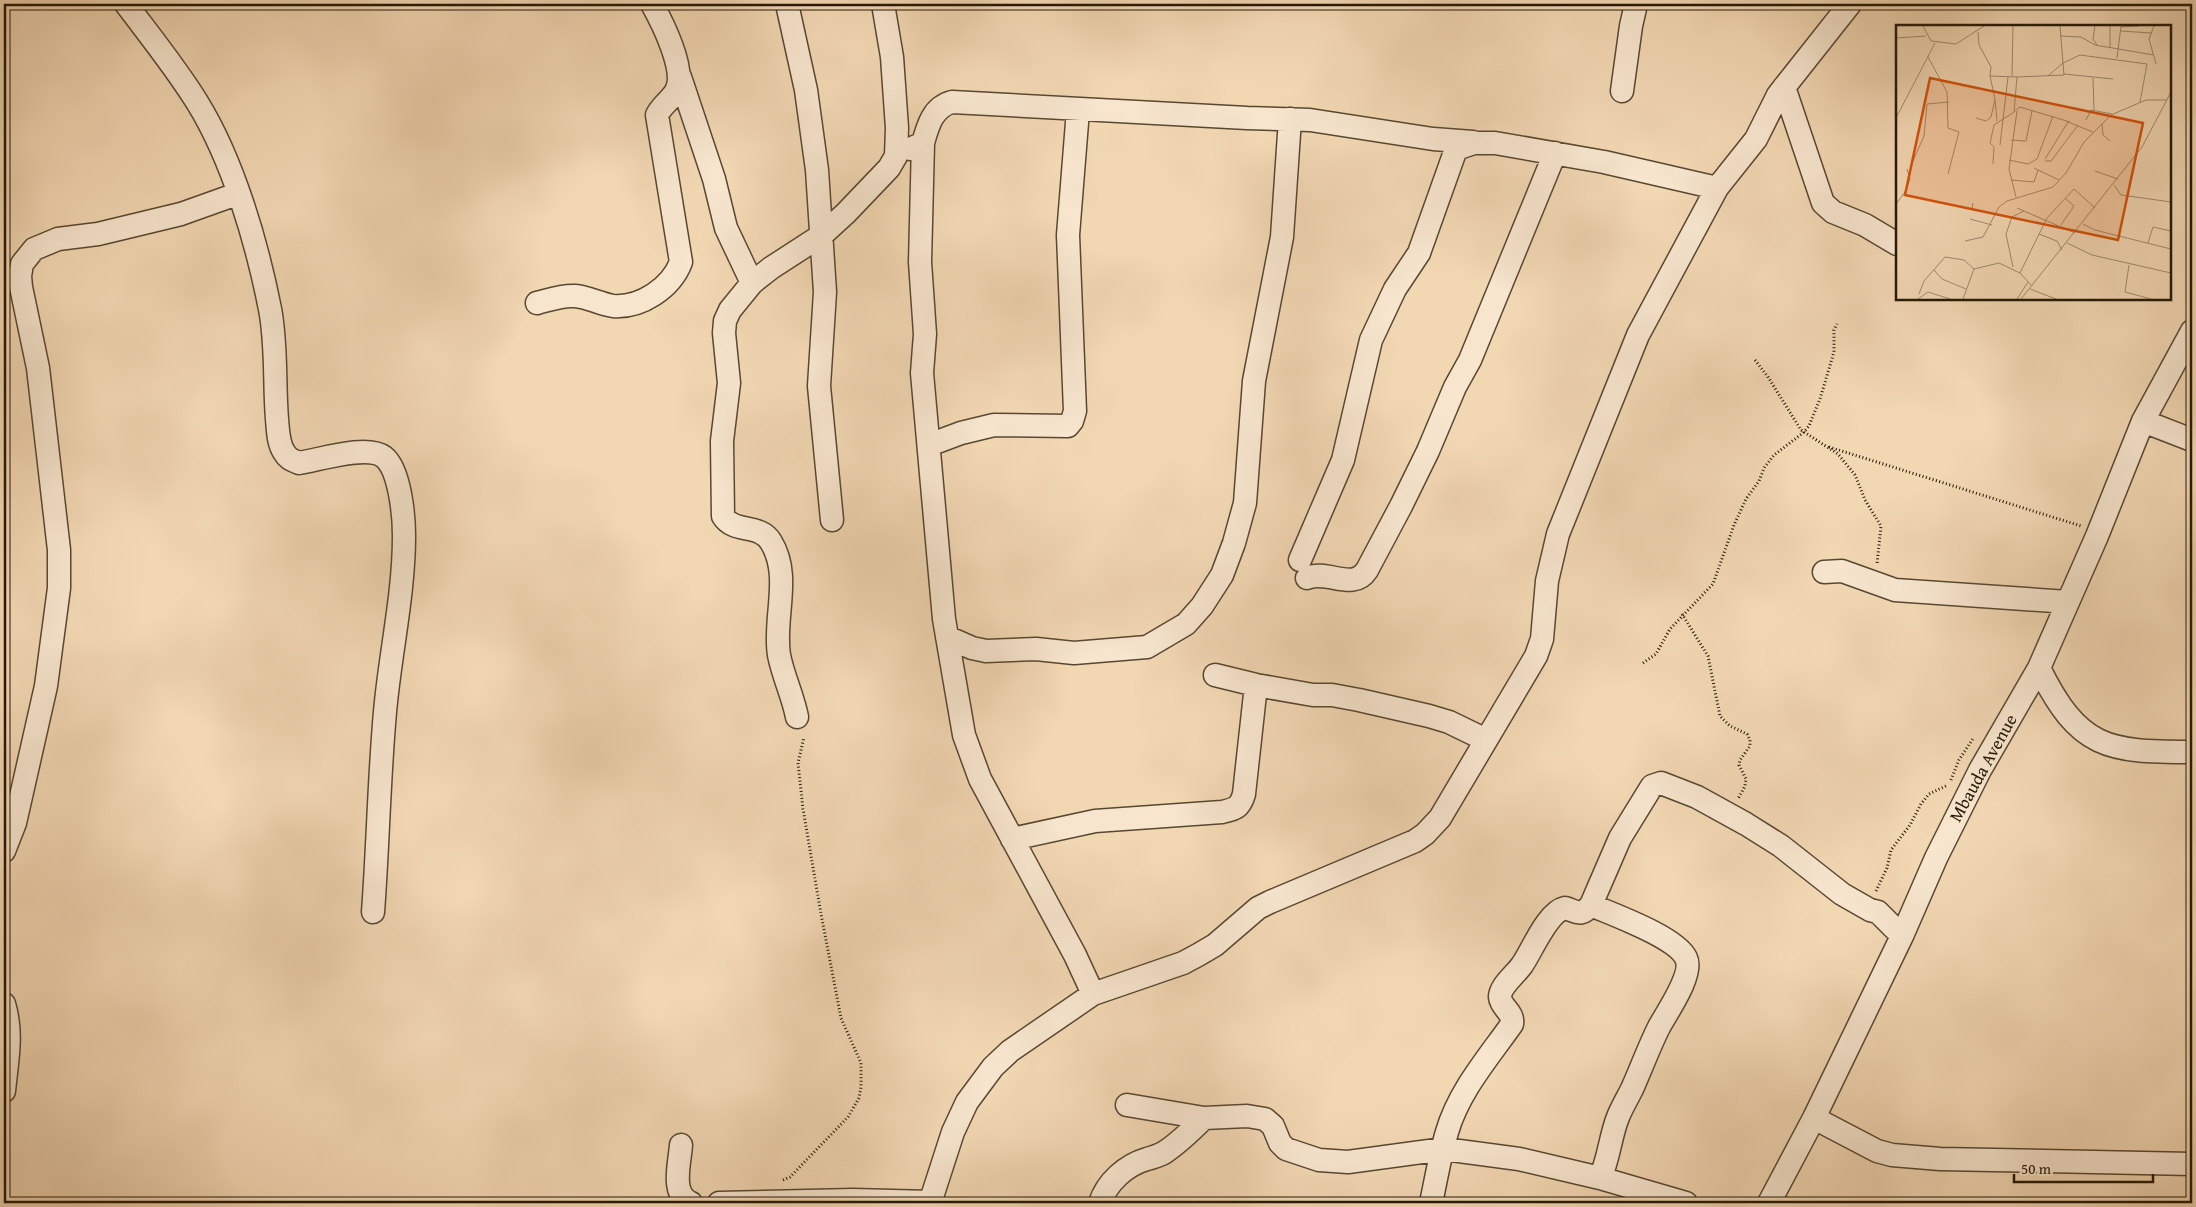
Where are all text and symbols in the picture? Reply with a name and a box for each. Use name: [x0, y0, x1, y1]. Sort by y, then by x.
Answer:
inset map: [1896, 25, 2171, 300]
street label: Mbauda Avenue: [1942, 709, 2023, 827]
scale bar: [2014, 1152, 2152, 1184]
text: 50 m: [2021, 1158, 2052, 1179]

